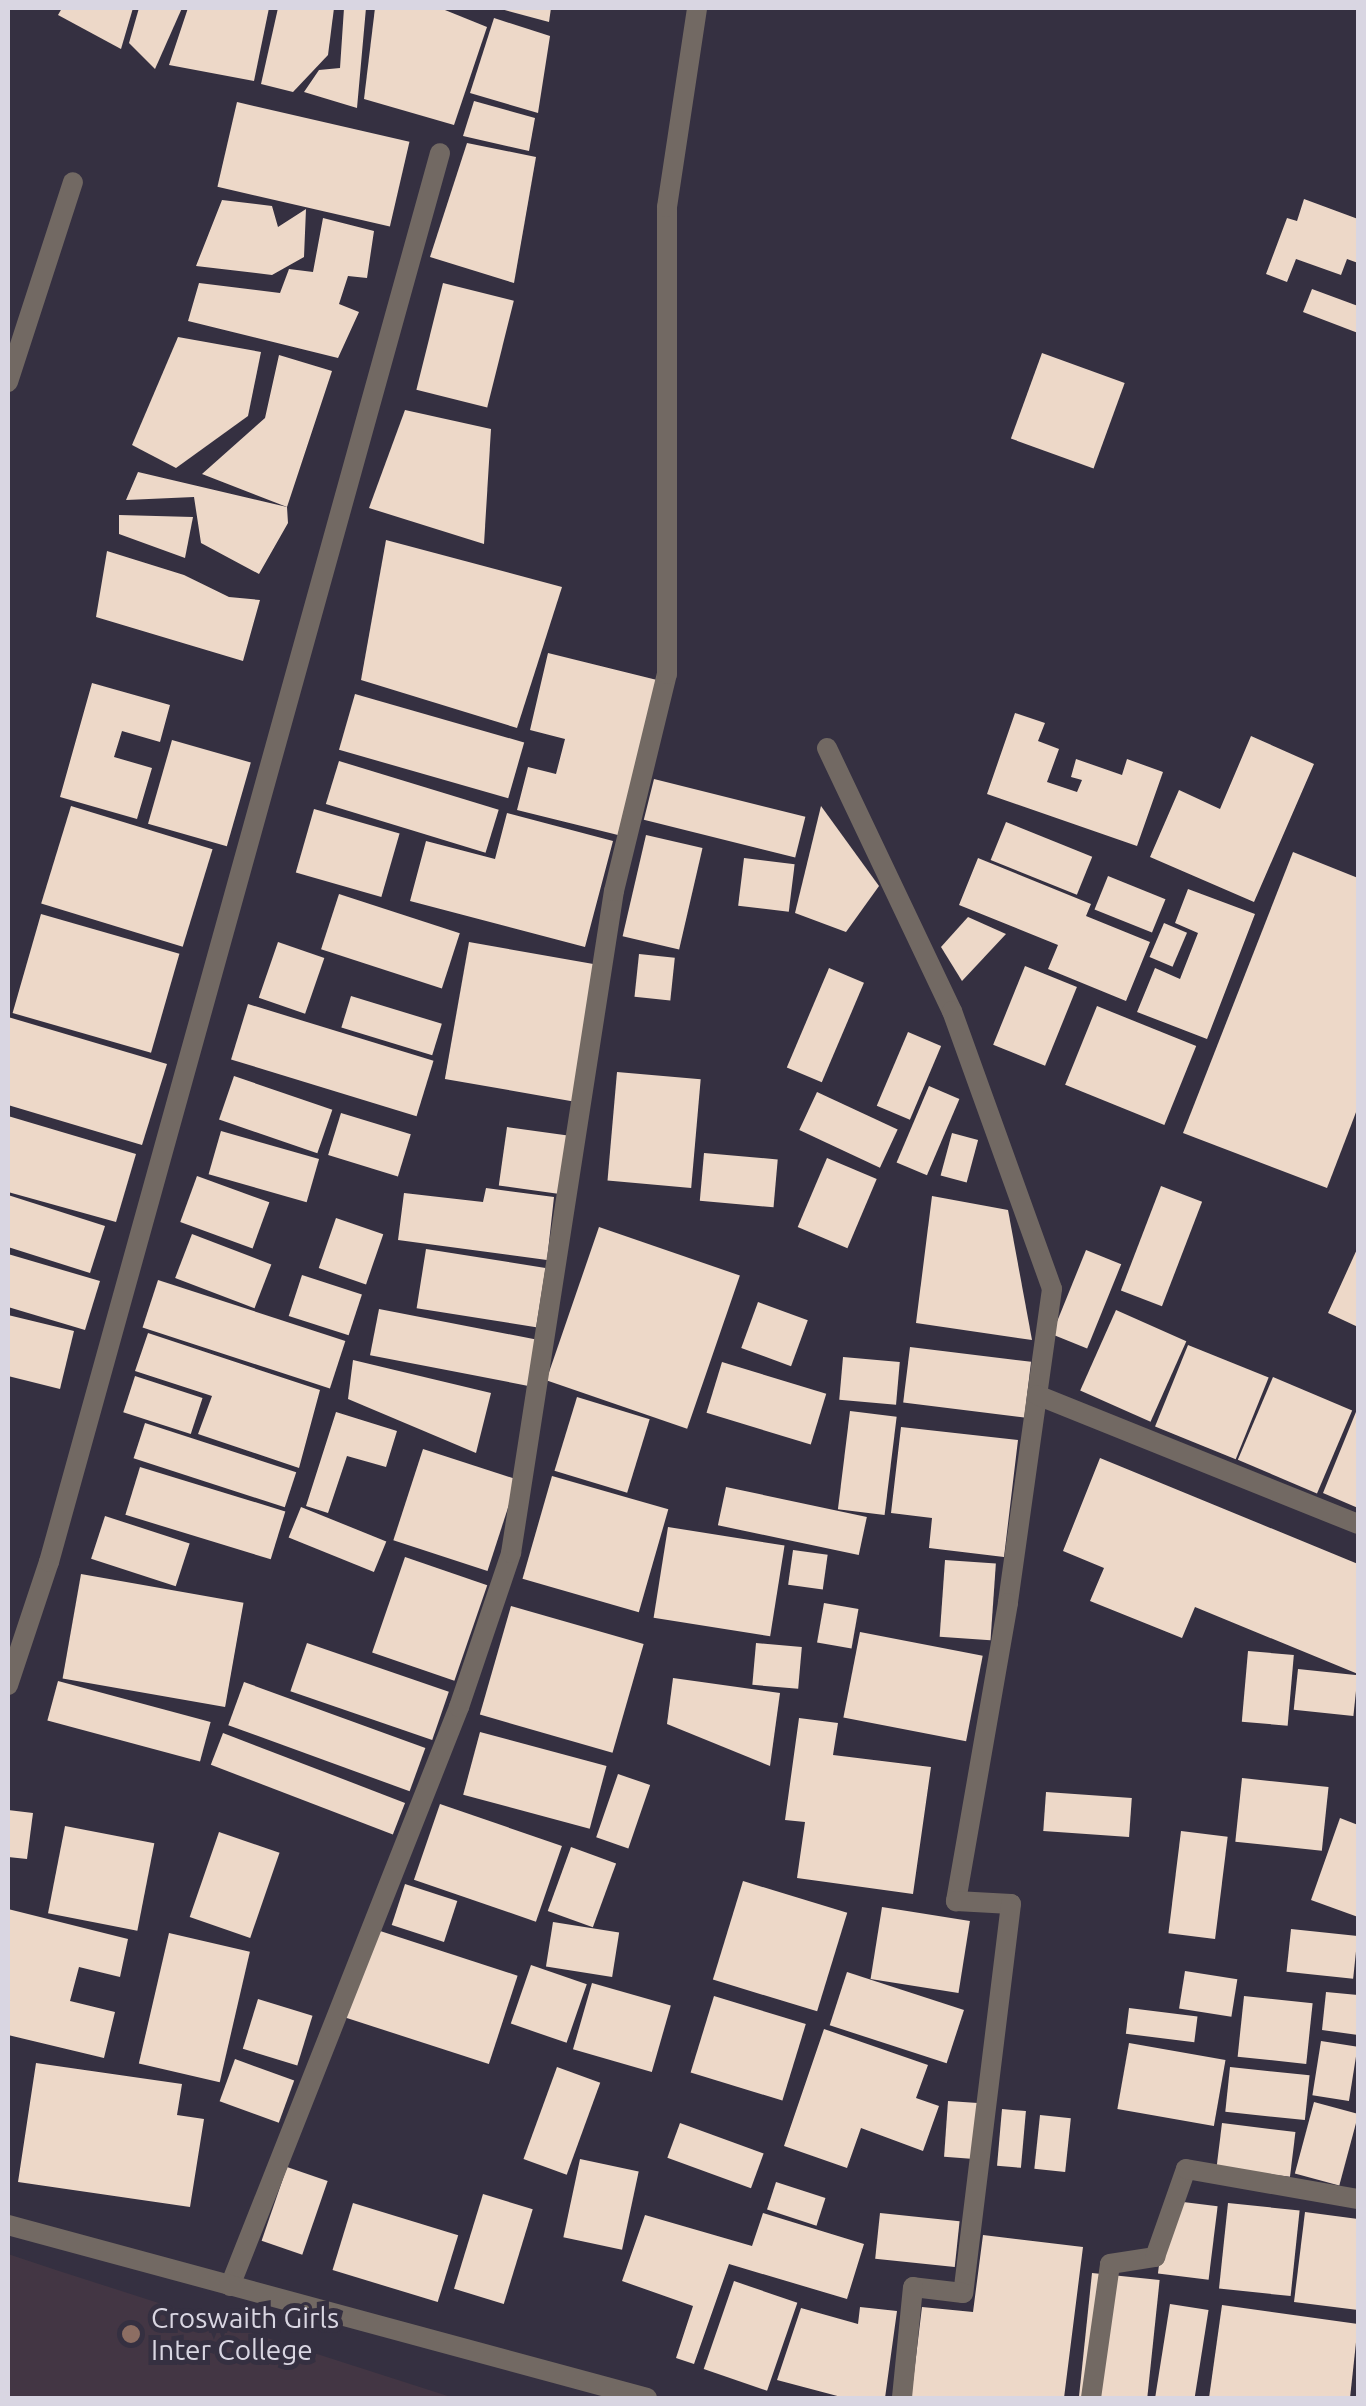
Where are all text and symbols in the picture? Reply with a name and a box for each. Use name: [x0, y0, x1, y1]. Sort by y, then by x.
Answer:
place label: Croswaith Girls Inter College: [151, 2301, 339, 2367]
marker: Croswaith Girls Inter College: [120, 2323, 142, 2345]

